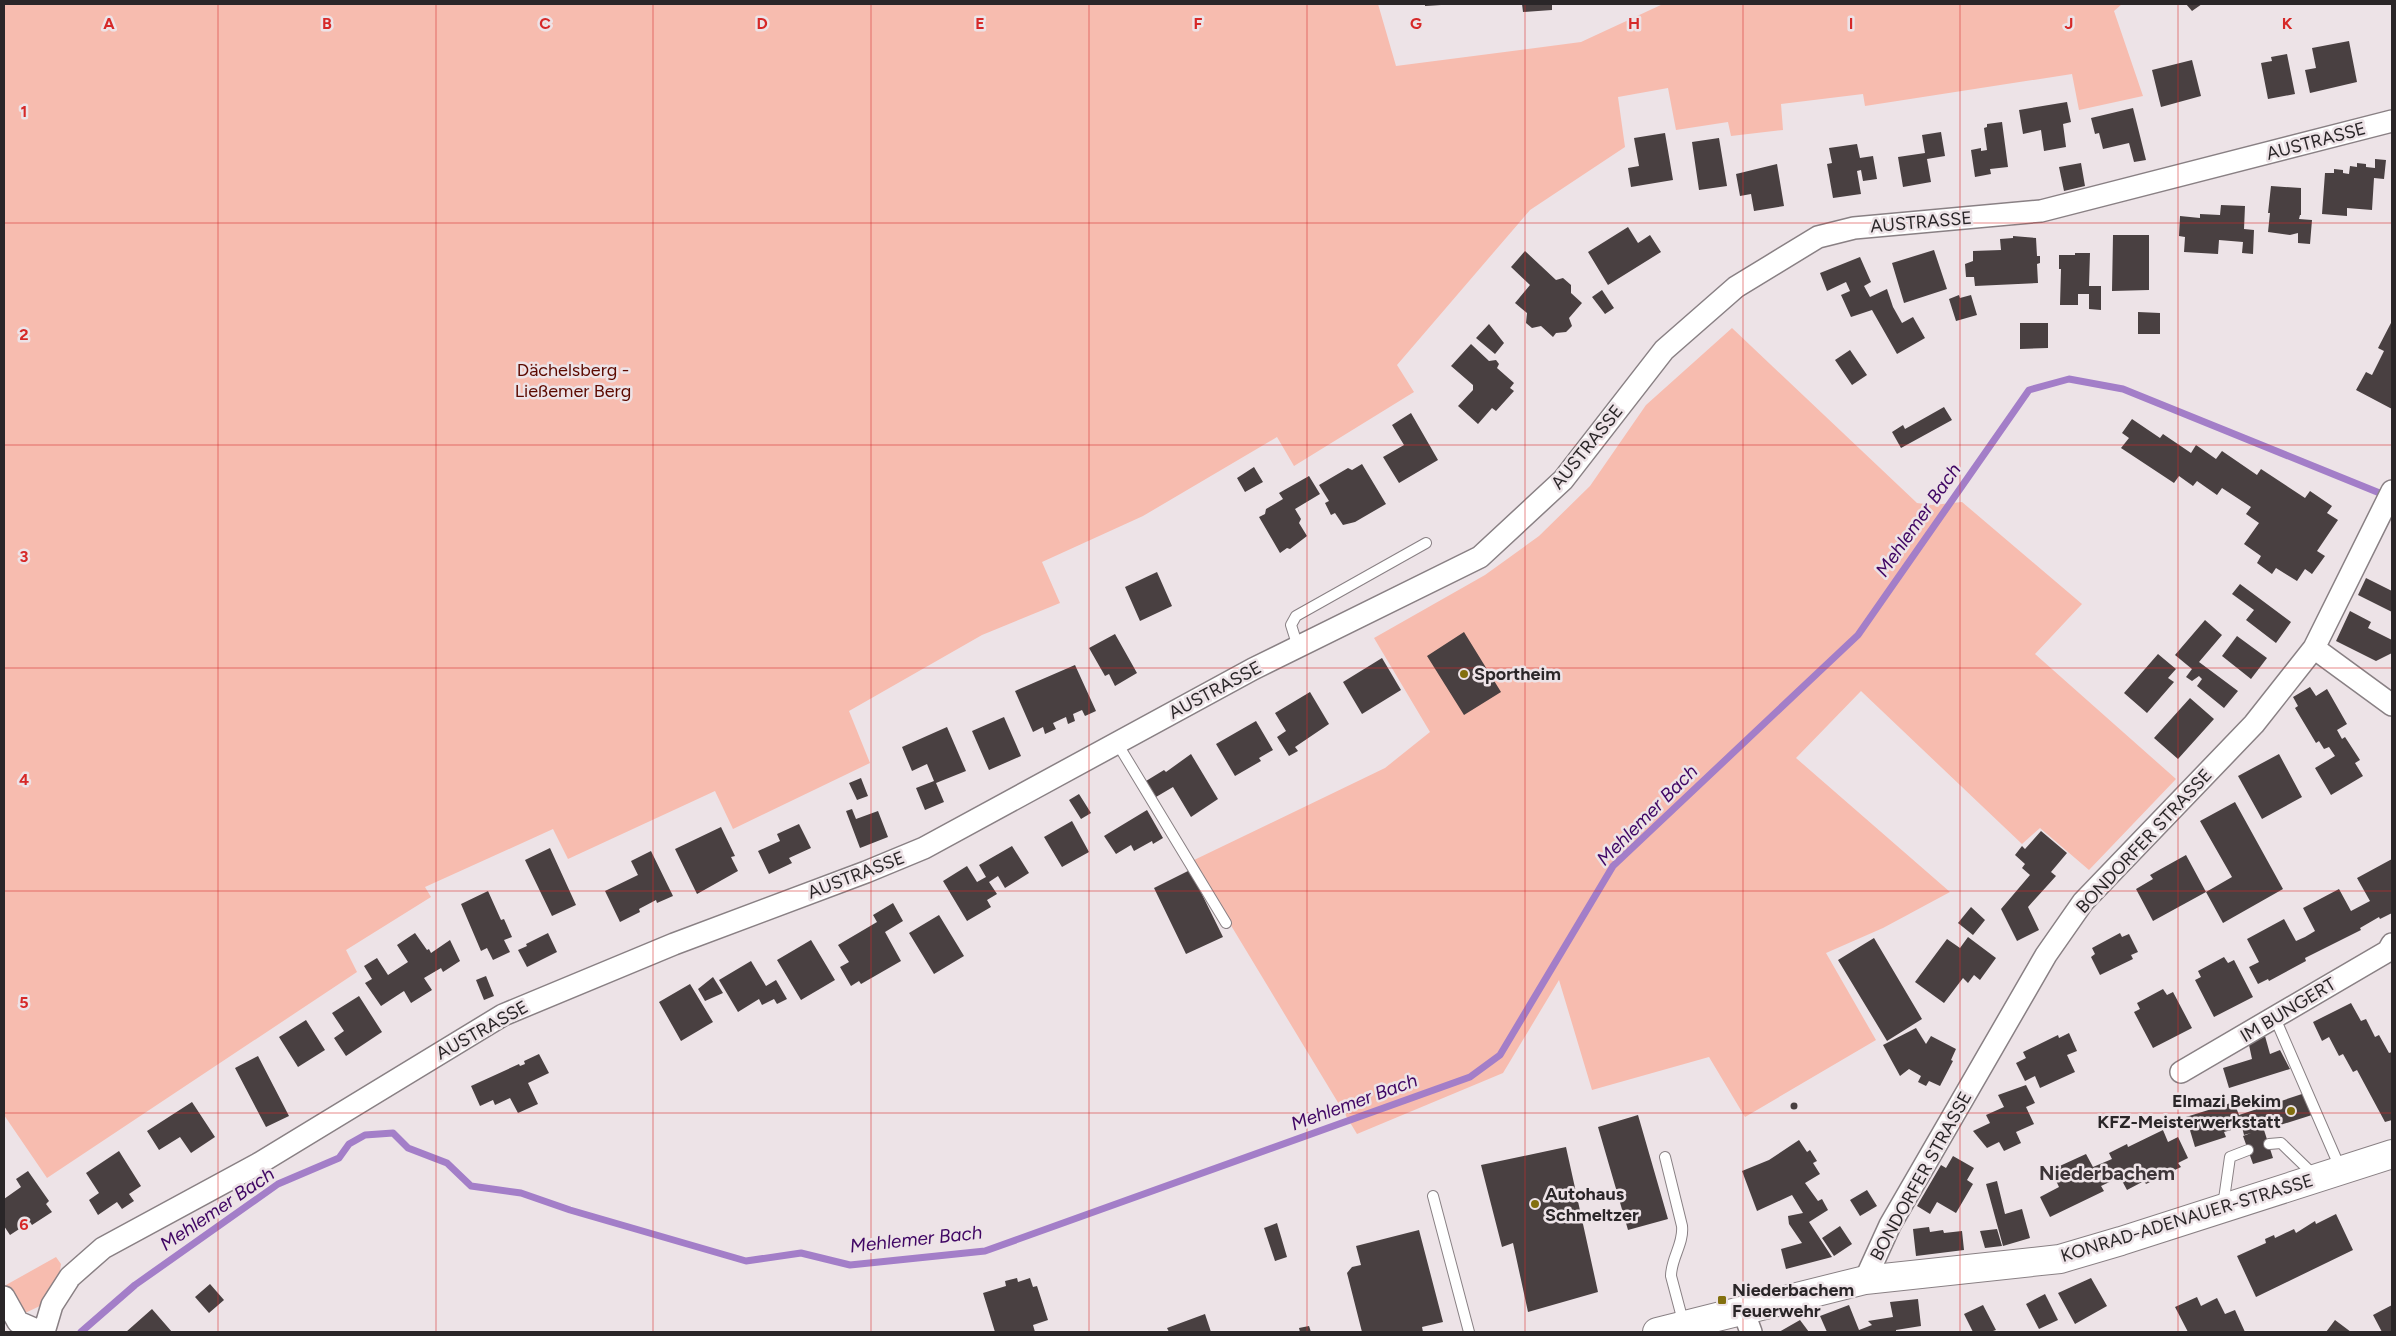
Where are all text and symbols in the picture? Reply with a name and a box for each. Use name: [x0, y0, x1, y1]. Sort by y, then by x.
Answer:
text: A: [103, 14, 115, 33]
text: B: [322, 14, 332, 33]
text: C: [539, 14, 551, 33]
text: D: [756, 14, 768, 33]
text: E: [975, 14, 985, 33]
text: F: [1194, 14, 1203, 33]
text: G: [1410, 14, 1422, 33]
text: H: [1628, 14, 1640, 33]
text: I: [1849, 14, 1853, 33]
text: J: [2065, 14, 2073, 33]
text: K: [2282, 14, 2293, 33]
text: 1: [21, 102, 27, 121]
street label: AUSTRASSE: [2264, 117, 2368, 165]
street label: AUSTRASSE: [1869, 207, 1973, 237]
text: 2: [19, 325, 29, 344]
park label: Dächelsberg - Ließemer Berg: [515, 359, 631, 402]
street label: AUSTRASSE: [1546, 400, 1628, 494]
water label: Mehlemer Bach: [1870, 459, 1966, 581]
text: 3: [20, 547, 29, 566]
street label: AUSTRASSE: [1165, 656, 1265, 724]
place label: Sportheim: [1474, 663, 1561, 685]
marker: Sportheim: [1458, 668, 1470, 680]
water label: Mehlemer Bach: [1592, 760, 1702, 870]
street label: BONDORFER STRASSE: [2071, 764, 2217, 918]
text: 4: [19, 770, 29, 789]
street label: AUSTRASSE: [804, 846, 908, 904]
street label: IM BUNGERT: [2236, 973, 2340, 1047]
text: 5: [19, 993, 29, 1012]
street label: AUSTRASSE: [432, 996, 532, 1064]
water label: Mehlemer Bach: [1288, 1068, 1421, 1136]
street label: BONDORFER STRASSE: [1865, 1088, 1977, 1264]
place label: Elmazi Bekim KFZ-Meisterwerkstatt: [2097, 1090, 2281, 1133]
marker: Elmazi Bekim KFZ-Meisterwerkstatt: [2285, 1105, 2297, 1117]
district label: Niederbachem: [2039, 1161, 2175, 1185]
water label: Mehlemer Bach: [155, 1162, 279, 1256]
street label: KONRAD-ADENAUER-STRASSE: [2058, 1169, 2316, 1267]
place label: Autohaus Schmeltzer: [1545, 1183, 1639, 1226]
marker: Autohaus Schmeltzer: [1529, 1198, 1541, 1210]
text: 6: [19, 1215, 29, 1234]
water label: Mehlemer Bach: [849, 1221, 984, 1257]
place label: Niederbachem Feuerwehr: [1732, 1279, 1854, 1322]
marker: Niederbachem Feuerwehr: [1716, 1294, 1728, 1306]

